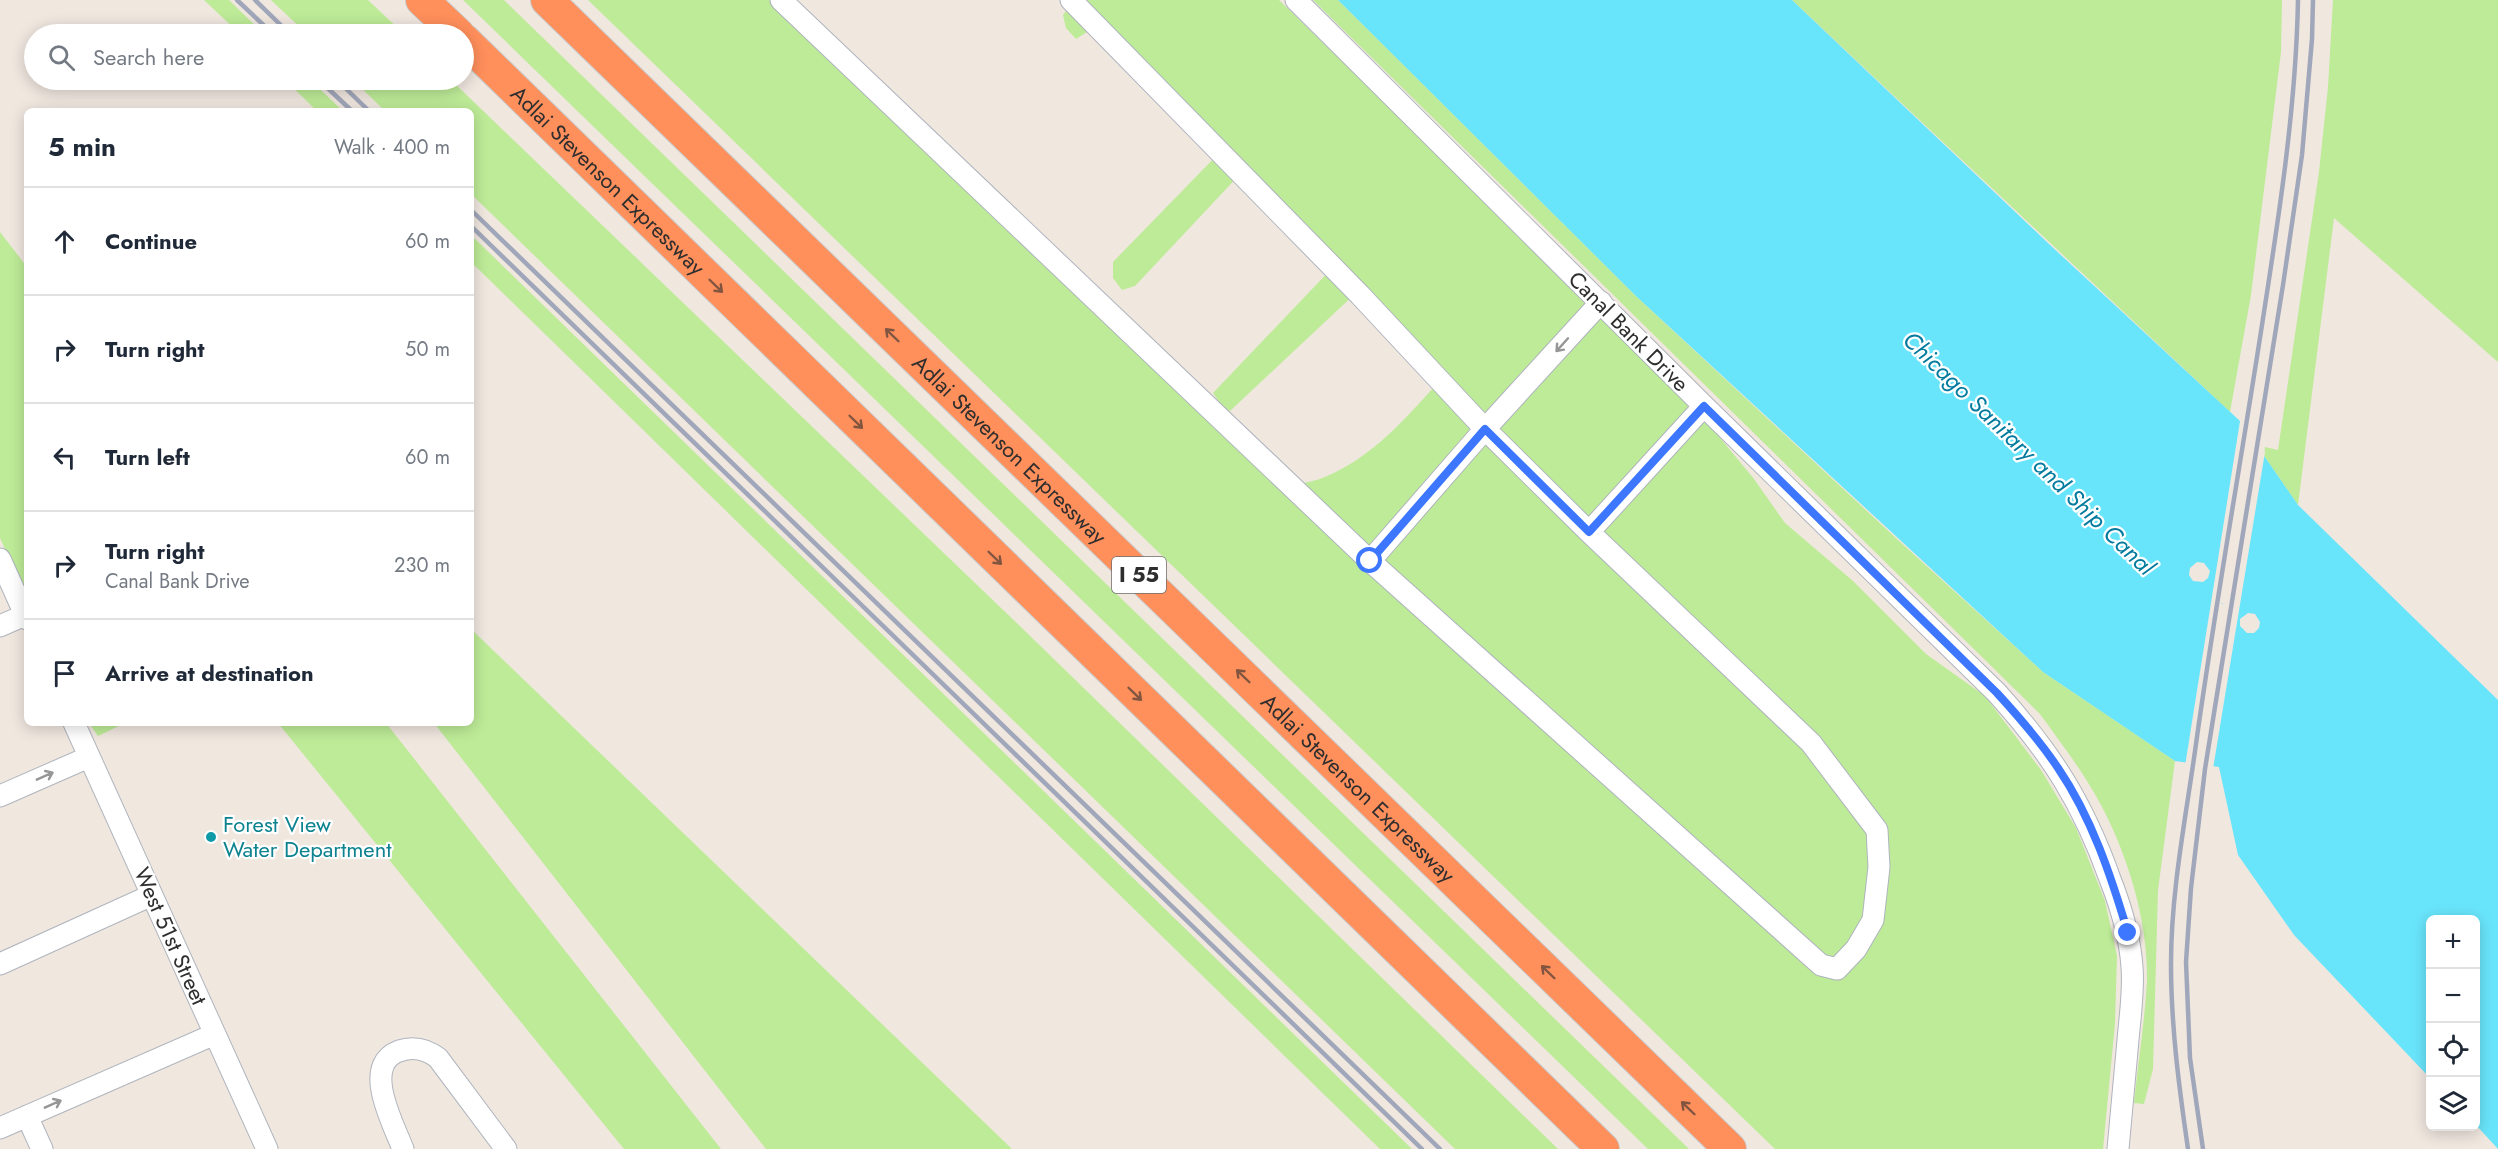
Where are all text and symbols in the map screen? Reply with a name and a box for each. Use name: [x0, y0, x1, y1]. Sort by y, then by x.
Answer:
search box: [24, 24, 474, 90]
icon: search: [45, 41, 78, 74]
text: Search here: [93, 41, 204, 73]
street label: Adlai Stevenson Expressway: [504, 78, 713, 283]
text: 5 min: [48, 128, 116, 166]
text: Walk · 400 m: [334, 133, 450, 162]
icon: ahead: [48, 225, 81, 258]
text: Continue: [105, 225, 197, 257]
text: 60 m: [405, 227, 450, 256]
street label: Canal Bank Drive: [1561, 263, 1697, 399]
one-way arrow: [708, 279, 723, 294]
water label: Chicago Sanitary and Ship Canal: [1895, 323, 2164, 584]
one-way arrow: [884, 328, 899, 343]
icon: right: [48, 333, 81, 366]
text: Turn right: [105, 333, 205, 365]
text: 50 m: [405, 335, 450, 364]
one-way arrow: [1555, 337, 1569, 352]
street label: Adlai Stevenson Expressway: [905, 347, 1114, 552]
one-way arrow: [848, 415, 863, 430]
icon: left: [48, 441, 81, 474]
text: Turn left: [105, 441, 190, 473]
text: 60 m: [405, 443, 450, 472]
text: Turn right: [105, 535, 205, 567]
route start: [1356, 547, 1382, 573]
icon: right: [48, 549, 81, 582]
text: 230 m: [394, 551, 450, 580]
one-way arrow: [988, 551, 1003, 566]
road number: I 55: [1112, 557, 1166, 593]
text: Canal Bank Drive: [105, 567, 250, 596]
icon: arrive: [48, 657, 81, 690]
text: Arrive at destination: [105, 657, 314, 689]
one-way arrow: [1235, 669, 1250, 683]
street label: Adlai Stevenson Expressway: [1254, 686, 1463, 890]
one-way arrow: [1128, 687, 1143, 701]
one-way arrow: [35, 770, 53, 782]
place label: Forest View Water Department: [223, 808, 392, 865]
marker: Forest View Water Department: [204, 830, 218, 844]
street label: West 51st Street: [126, 862, 216, 1011]
map controls: [2426, 915, 2480, 1131]
button: +: [2426, 915, 2480, 969]
route end: [2114, 919, 2140, 945]
one-way arrow: [1541, 965, 1556, 980]
button: −: [2426, 969, 2480, 1023]
button: locate: [2426, 1023, 2480, 1077]
button: layers: [2426, 1077, 2480, 1131]
one-way arrow: [44, 1098, 62, 1109]
one-way arrow: [1681, 1101, 1696, 1116]

